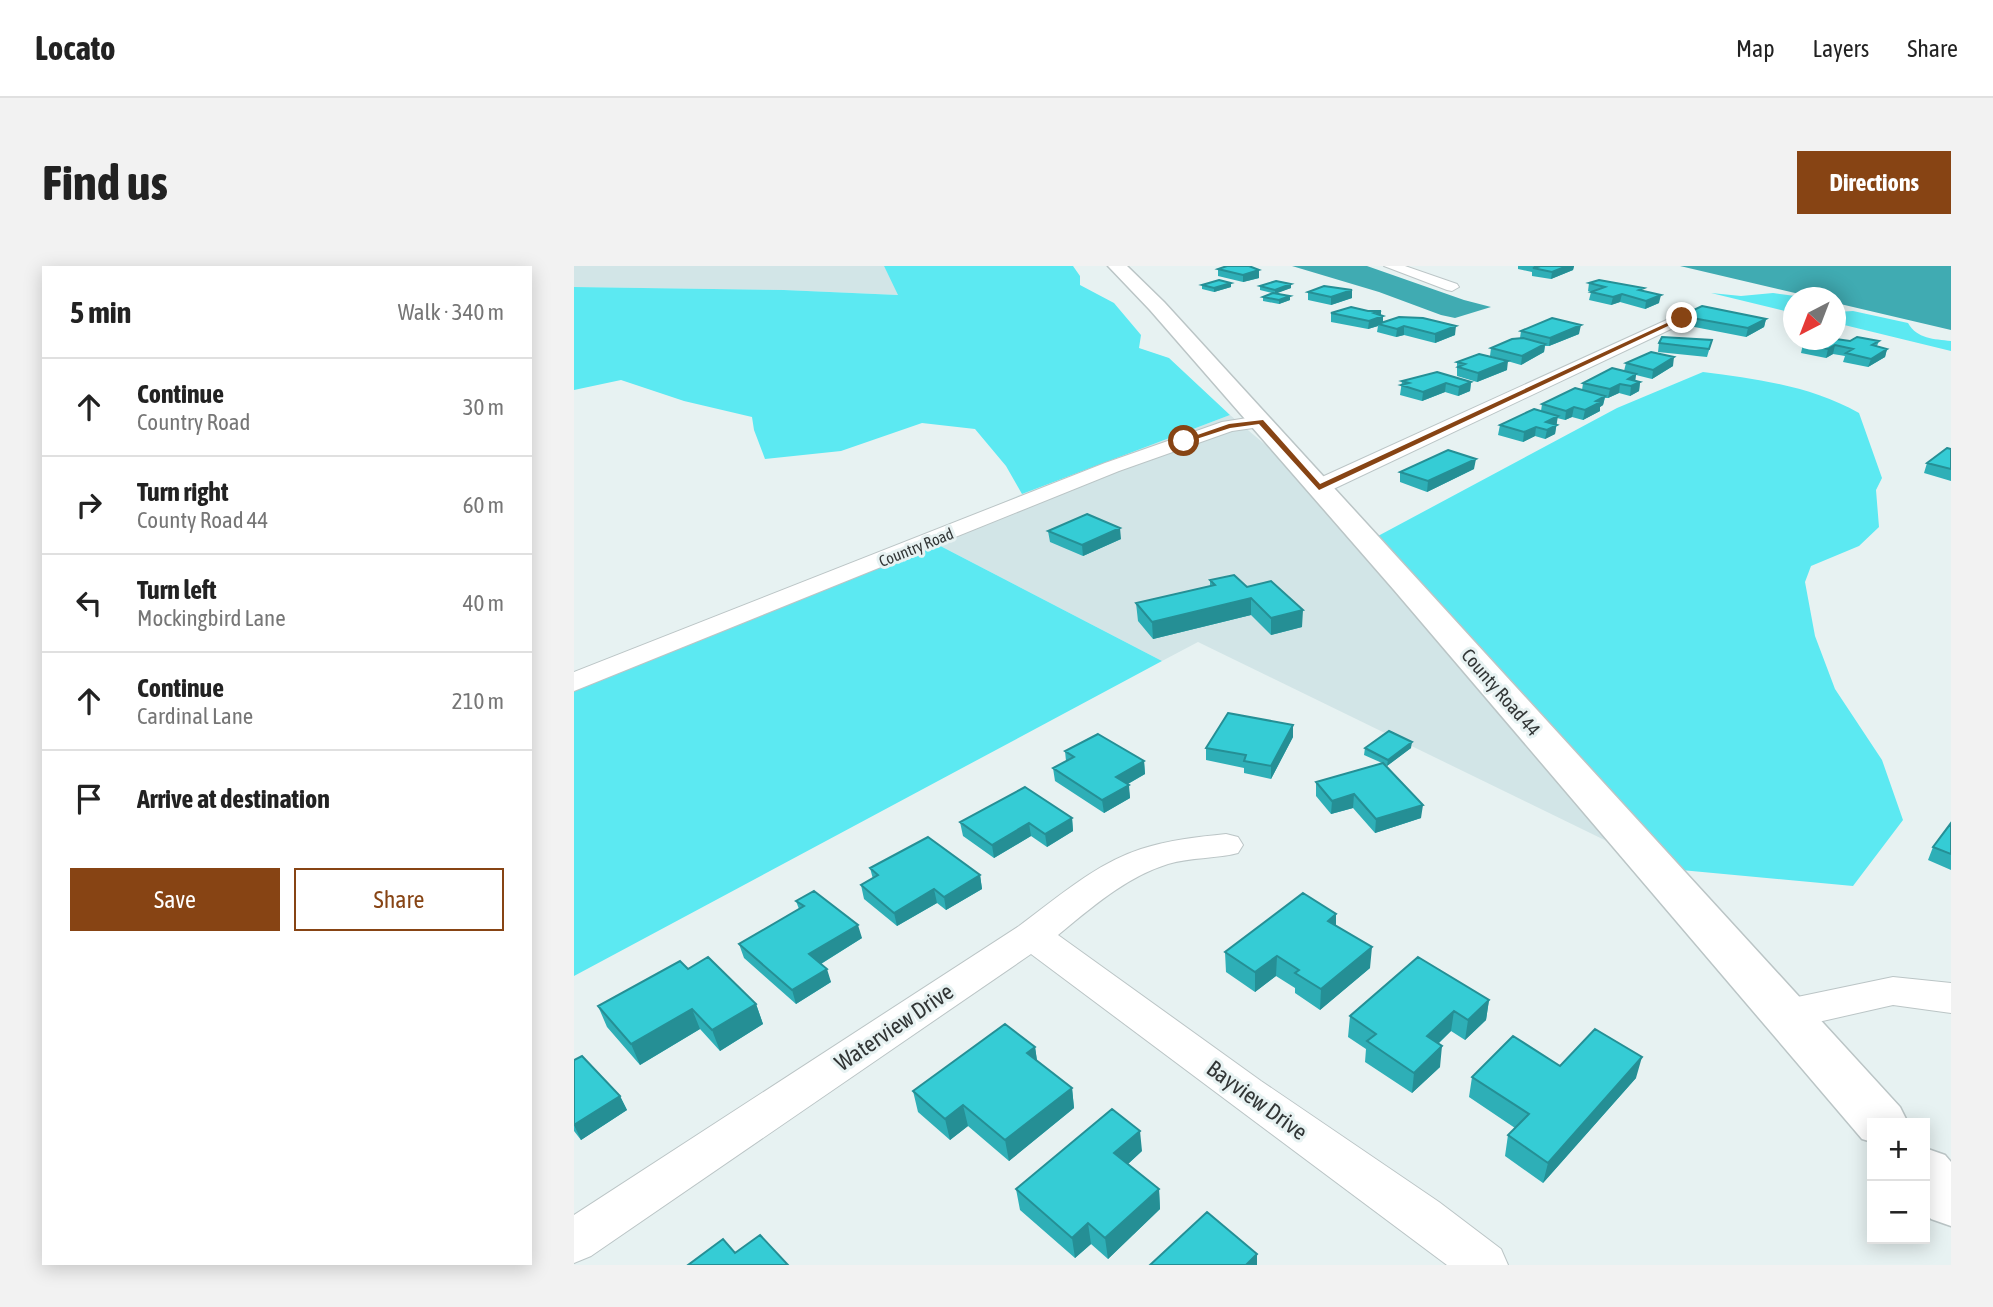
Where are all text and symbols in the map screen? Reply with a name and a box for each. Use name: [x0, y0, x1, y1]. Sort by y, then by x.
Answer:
text: Locato: [35, 29, 116, 67]
text: Map: [1736, 35, 1775, 62]
text: Layers: [1813, 35, 1869, 62]
text: Share: [1907, 35, 1958, 62]
button: Directions: [1797, 151, 1951, 214]
text: Find us: [42, 154, 168, 210]
north arrow: [1783, 287, 1846, 350]
text: 5 min: [70, 295, 131, 329]
text: Walk · 340 m: [398, 299, 504, 325]
route end: [1666, 302, 1697, 333]
text: Continue: [137, 379, 224, 409]
icon: ahead: [70, 388, 108, 426]
text: 30 m: [463, 394, 504, 420]
text: Country Road: [137, 409, 250, 435]
route start: [1168, 425, 1199, 456]
text: Turn right: [137, 477, 228, 507]
icon: right: [70, 486, 108, 524]
text: 60 m: [463, 492, 504, 518]
text: County Road 44: [137, 507, 268, 533]
street label: Country Road: [876, 524, 956, 571]
text: Turn left: [137, 575, 217, 605]
icon: left: [70, 584, 108, 622]
text: 40 m: [463, 590, 504, 616]
text: Mockingbird Lane: [137, 605, 286, 631]
street label: County Road 44: [1457, 644, 1545, 740]
text: Continue: [137, 673, 224, 703]
icon: ahead: [70, 682, 108, 720]
text: 210 m: [452, 688, 504, 714]
text: Cardinal Lane: [137, 703, 253, 729]
icon: arrive: [70, 780, 108, 818]
text: Arrive at destination: [137, 784, 330, 814]
button: Save: [70, 868, 280, 931]
button: Share: [294, 868, 504, 931]
street label: Waterview Drive: [830, 978, 958, 1076]
street label: Bayview Drive: [1202, 1055, 1312, 1145]
map controls: [1867, 1118, 1930, 1244]
button: +: [1867, 1118, 1930, 1181]
button: −: [1867, 1181, 1930, 1244]

